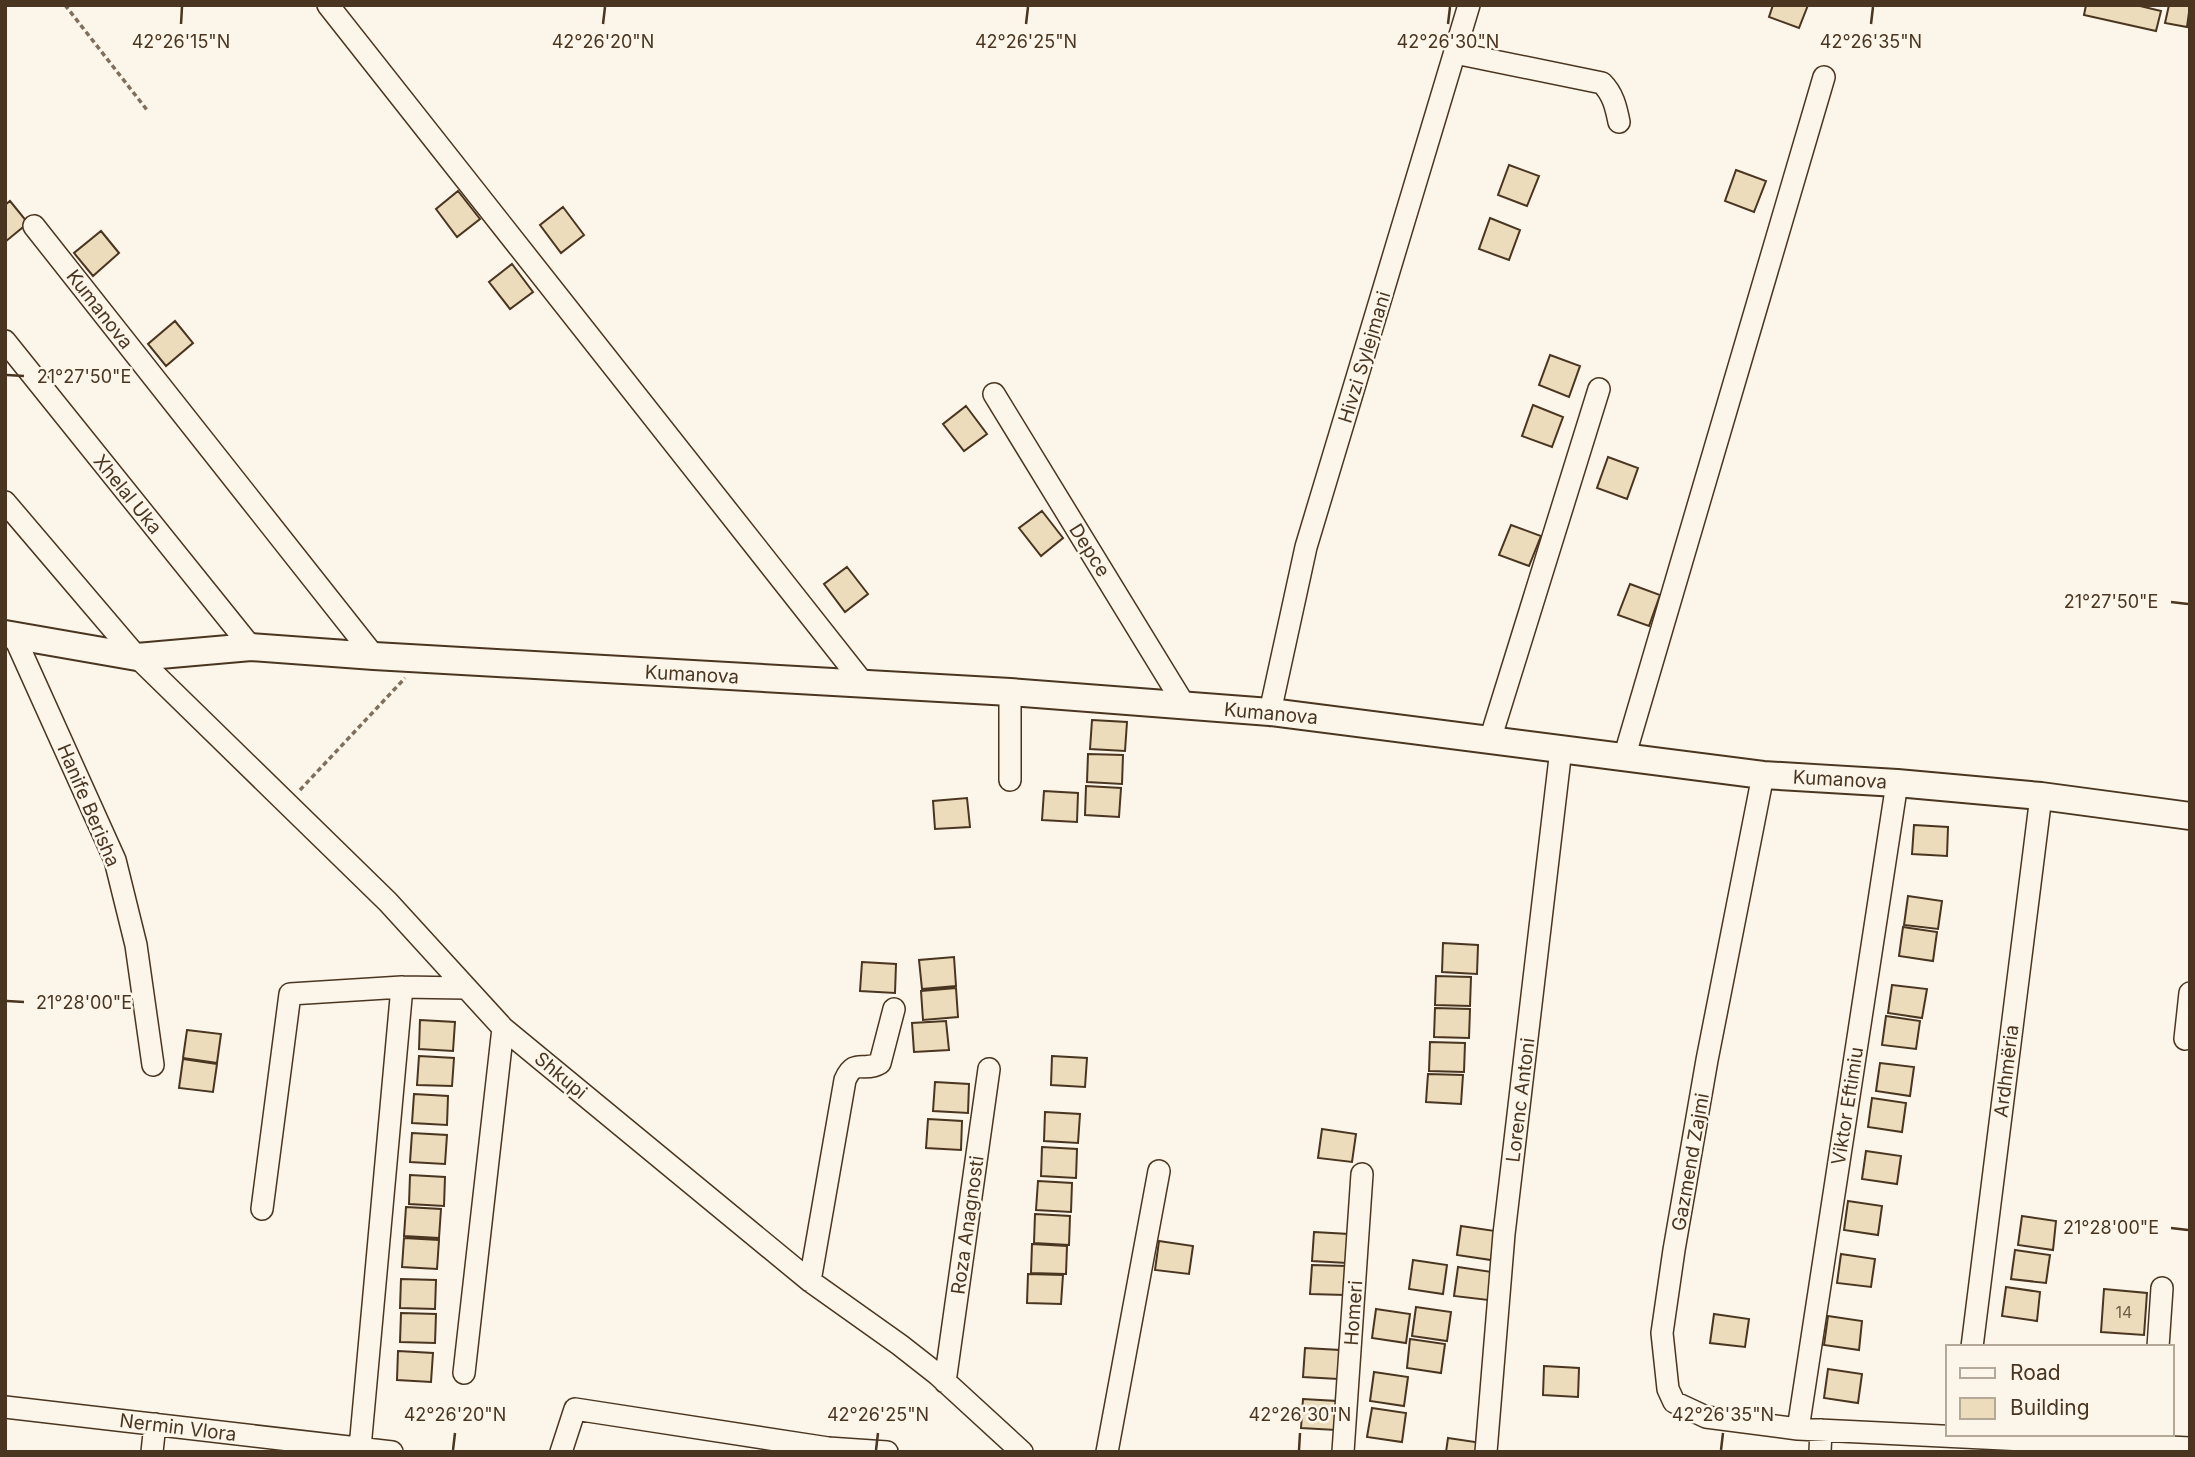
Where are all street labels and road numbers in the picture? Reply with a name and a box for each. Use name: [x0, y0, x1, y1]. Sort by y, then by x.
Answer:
street label: Kumanova: [62, 265, 138, 353]
street label: Hivzi Sylejmani: [1334, 289, 1395, 426]
street label: Xhelal Uka: [89, 450, 167, 539]
street label: Depce: [1064, 519, 1115, 581]
street label: Kumanova: [644, 661, 740, 688]
street label: Kumanova: [1223, 698, 1319, 729]
street label: Hanife Berisha: [52, 740, 125, 870]
street label: Kumanova: [1792, 766, 1888, 793]
street label: Ardhmëria: [1989, 1023, 2024, 1119]
street label: Lorenc Antoni: [1501, 1037, 1540, 1164]
street label: Viktor Eftimiu: [1827, 1045, 1868, 1167]
street label: Shkupi: [530, 1047, 592, 1104]
street label: Gazmend Zajmi: [1667, 1091, 1714, 1233]
street label: Roza Anagnosti: [946, 1154, 989, 1296]
street label: Homeri: [1340, 1280, 1367, 1346]
street label: Nermin Vlora: [118, 1409, 238, 1446]

